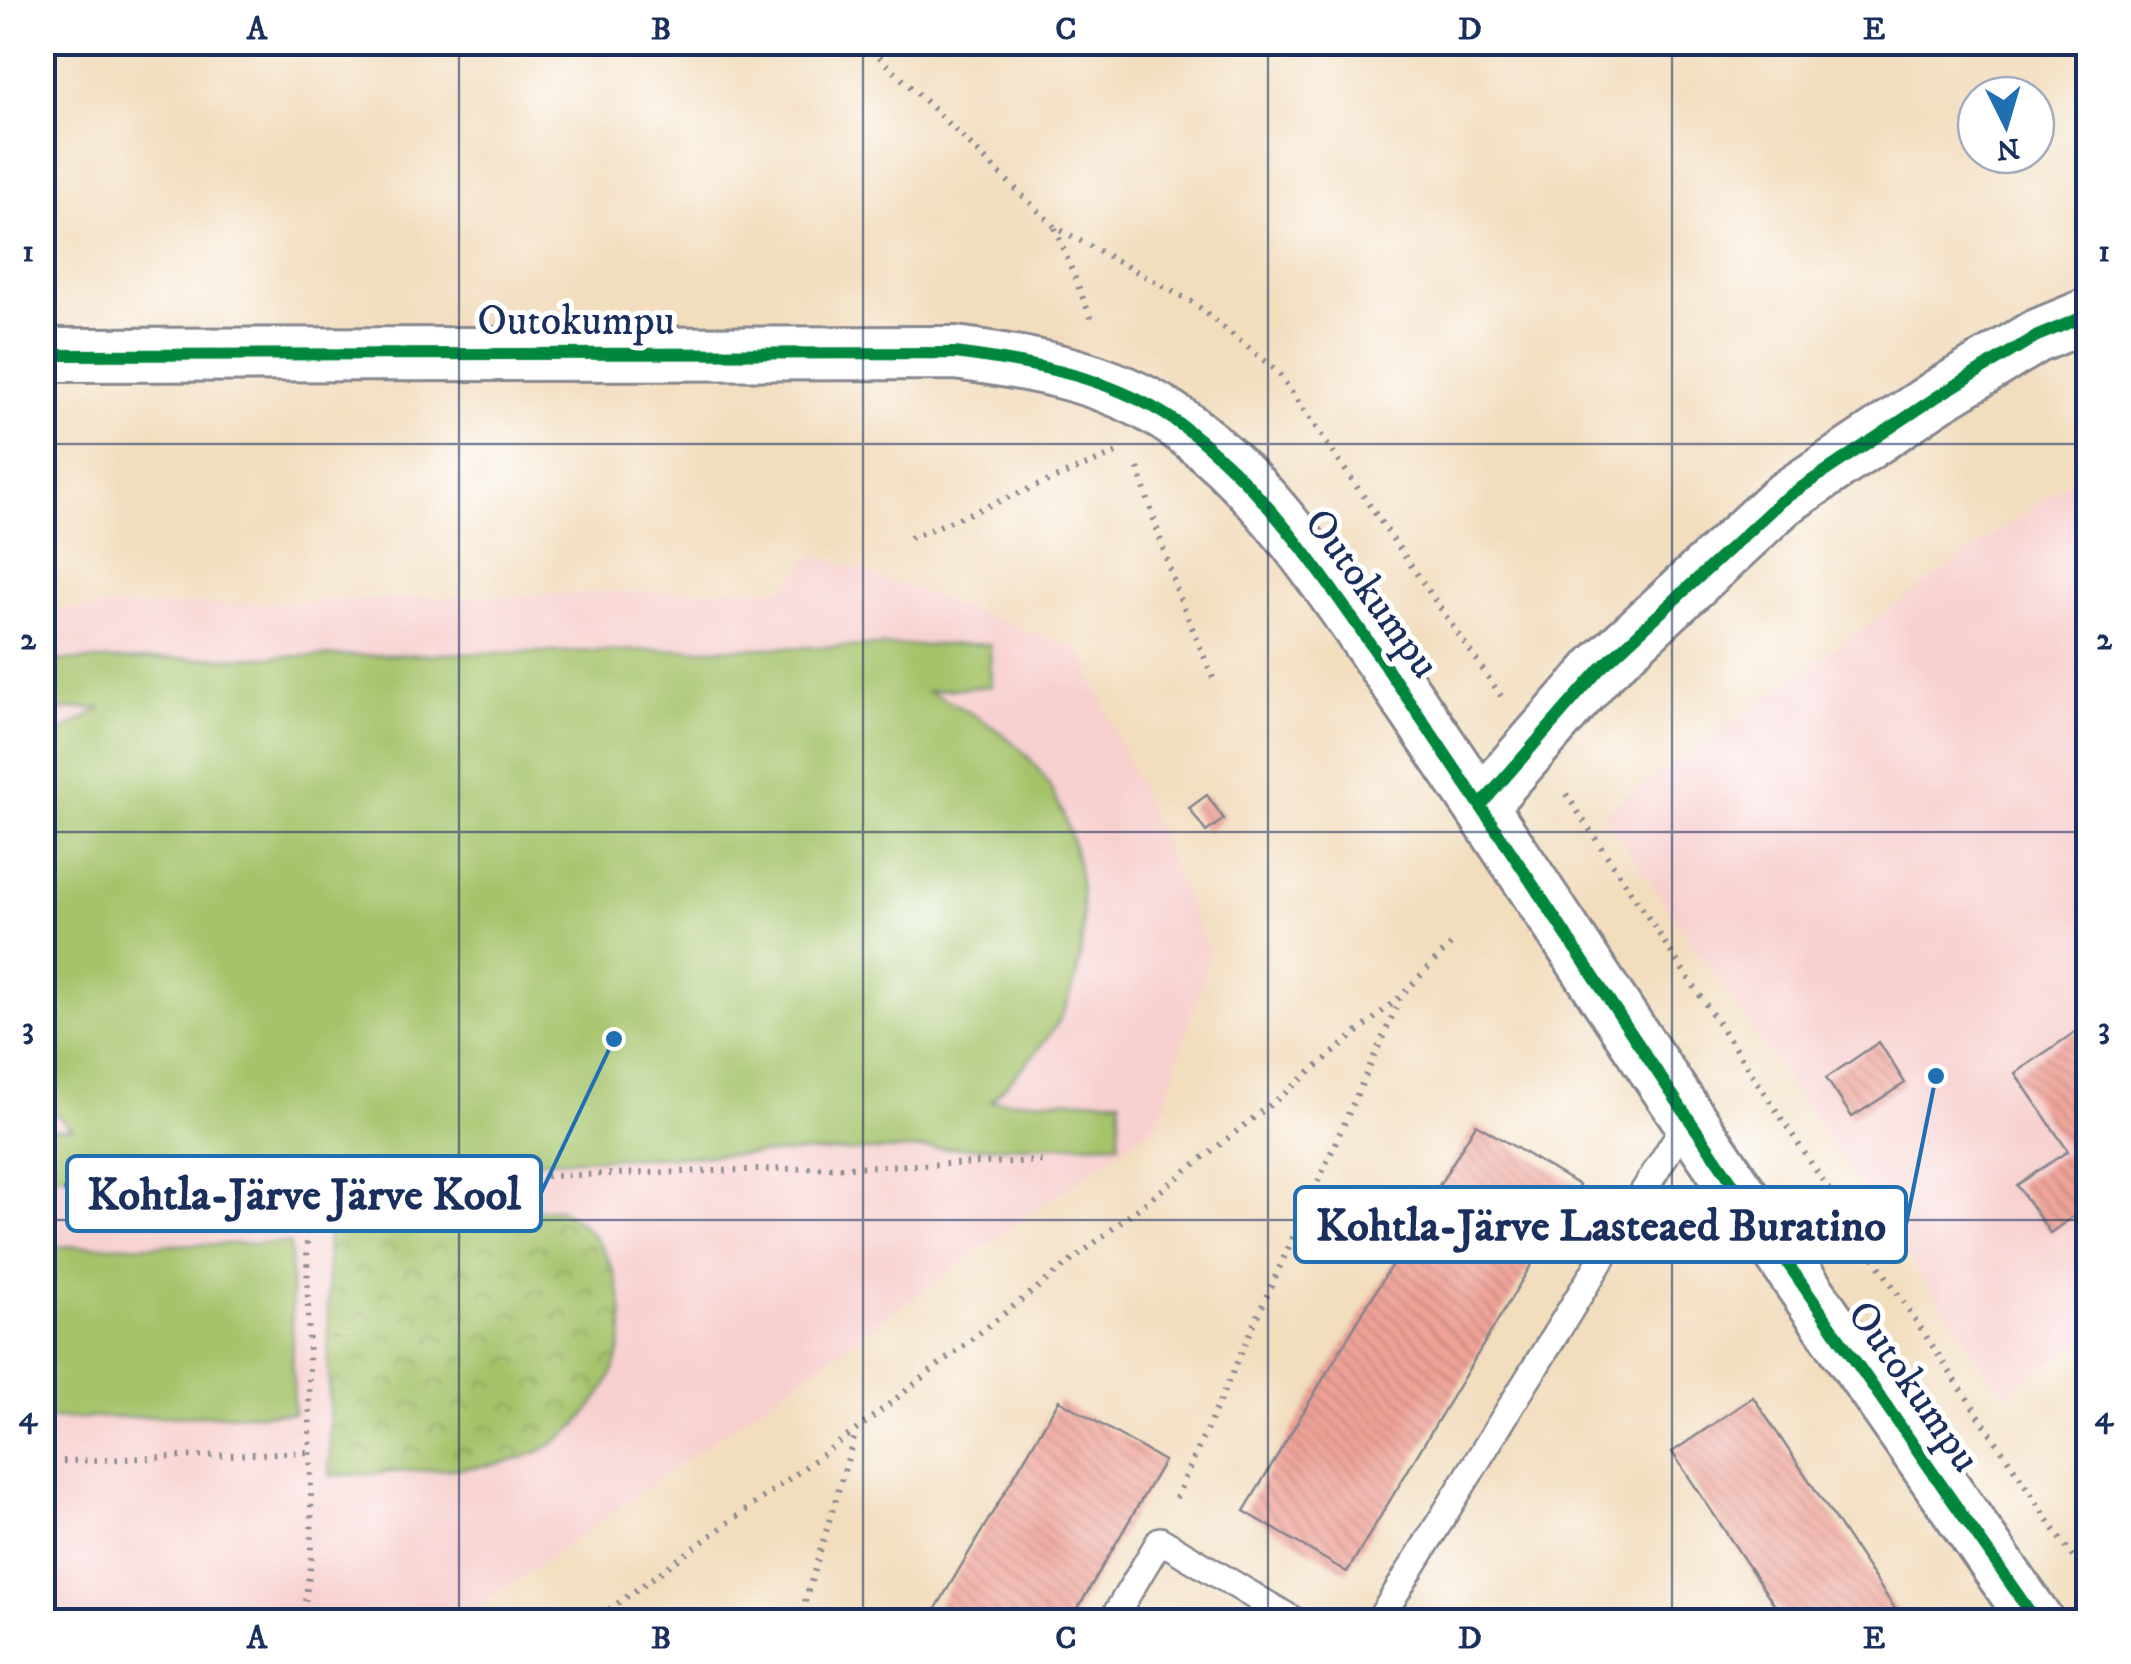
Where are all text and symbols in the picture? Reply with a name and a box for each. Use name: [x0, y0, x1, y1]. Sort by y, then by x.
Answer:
text: A: [246, 10, 269, 50]
text: B: [651, 10, 671, 50]
text: C: [1055, 10, 1077, 50]
text: D: [1458, 10, 1482, 50]
text: E: [1863, 10, 1886, 50]
north arrow: [1956, 75, 2056, 175]
text: N: [1995, 130, 2021, 167]
text: 1: [22, 232, 34, 272]
text: 1: [2098, 232, 2110, 272]
street label: Outokumpu: [477, 296, 675, 348]
street label: Outokumpu: [1292, 499, 1450, 689]
text: 2: [20, 620, 36, 660]
text: 2: [2096, 620, 2112, 660]
text: 3: [22, 1009, 34, 1049]
text: 3: [2098, 1009, 2110, 1049]
callout: Kohtla-Järve Järve Kool: [67, 1156, 541, 1231]
text: Kohtla-Järve Järve Kool: [87, 1168, 521, 1224]
callout: Kohtla-Järve Lasteaed Buratino: [1295, 1187, 1906, 1262]
text: Kohtla-Järve Lasteaed Buratino: [1316, 1199, 1886, 1255]
street label: Outokumpu: [1835, 1291, 1991, 1483]
text: 4: [19, 1397, 39, 1437]
text: 4: [2095, 1397, 2115, 1437]
text: A: [246, 1619, 269, 1659]
text: B: [651, 1619, 671, 1659]
text: C: [1055, 1619, 1077, 1659]
text: D: [1458, 1619, 1482, 1659]
text: E: [1863, 1619, 1886, 1659]

